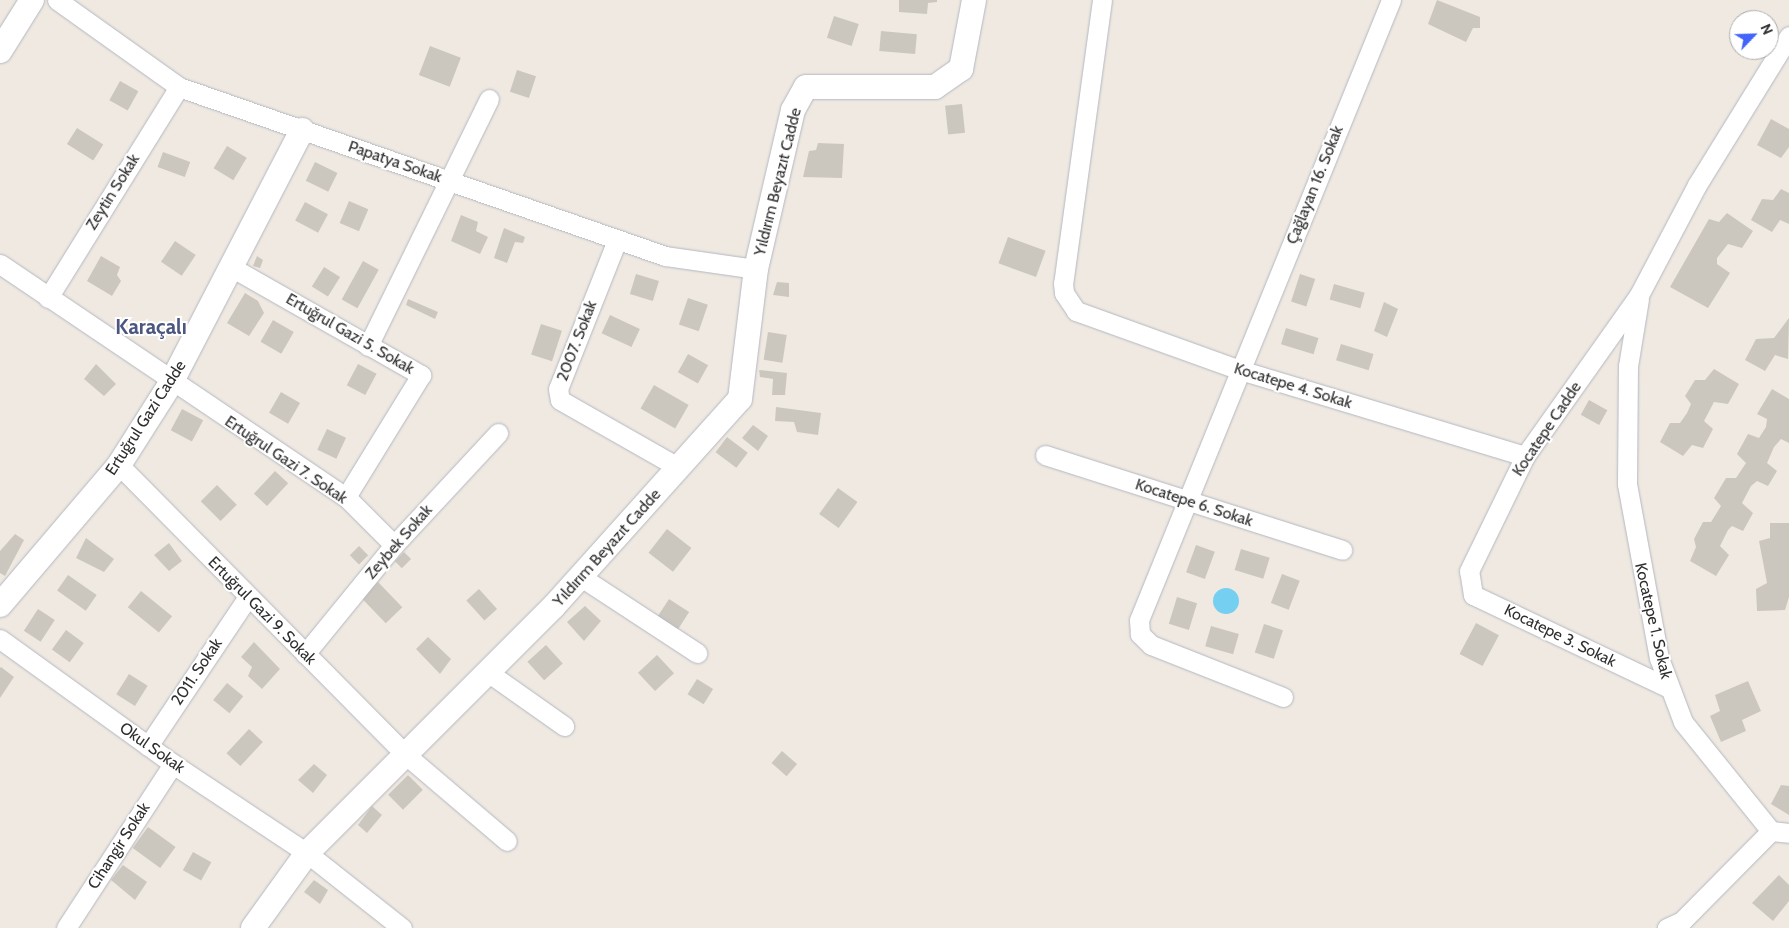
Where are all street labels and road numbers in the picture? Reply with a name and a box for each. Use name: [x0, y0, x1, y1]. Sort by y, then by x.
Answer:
street label: Yıldırım Beyazıt Cadde: [750, 106, 806, 258]
street label: Çağlayan 16. Sokak: [1282, 123, 1348, 247]
street label: Papatya Sokak: [346, 137, 444, 187]
street label: Zeytin Sokak: [82, 150, 144, 234]
street label: Ertuğrul Gazi 5. Sokak: [282, 289, 418, 379]
street label: 2007. Sokak: [553, 298, 601, 384]
street label: Ertuğrul Gazi Cadde: [102, 357, 190, 479]
street label: Kocatepe 4. Sokak: [1232, 359, 1354, 413]
street label: Kocatepe Cadde: [1508, 378, 1586, 480]
street label: Ertuğrul Gazi 7. Sokak: [221, 412, 351, 508]
street label: Kocatepe 6. Sokak: [1133, 475, 1255, 531]
street label: Yıldırım Beyazıt Cadde: [549, 485, 665, 611]
street label: Zeybek Sokak: [361, 501, 437, 583]
street label: Ertuğrul Gazi 9. Sokak: [204, 553, 320, 669]
street label: Kocatepe 1. Sokak: [1630, 561, 1676, 681]
street label: Kocatepe 3. Sokak: [1501, 601, 1619, 671]
street label: 2011. Sokak: [168, 635, 226, 709]
street label: Okul Sokak: [116, 719, 188, 777]
street label: Cihangir Sokak: [84, 799, 154, 893]

